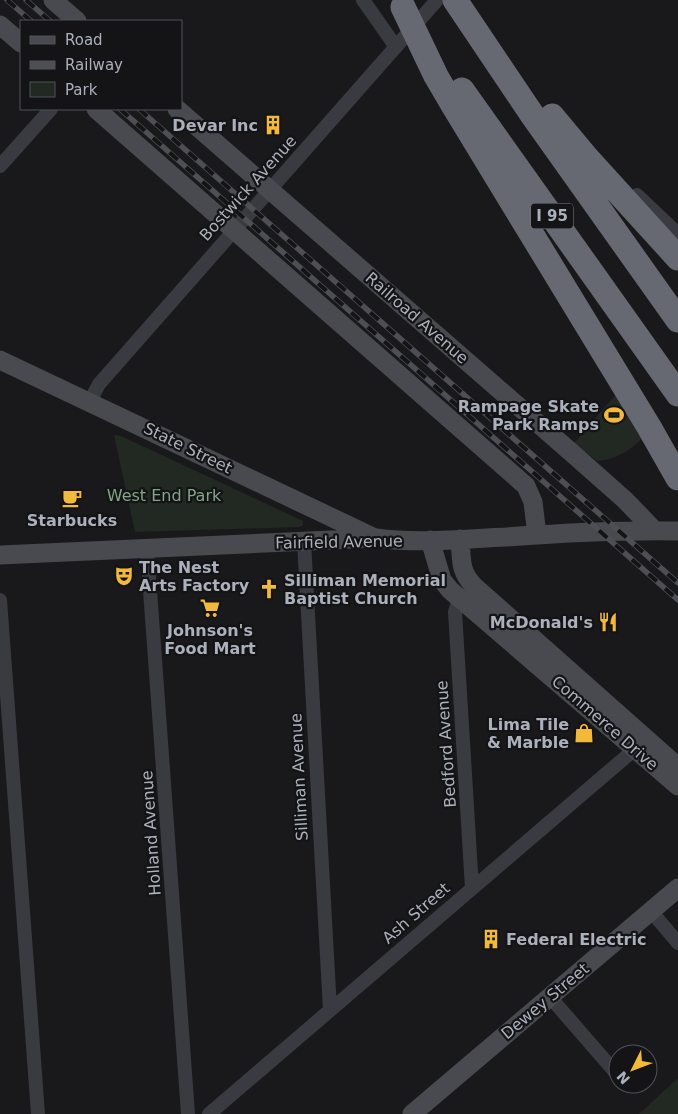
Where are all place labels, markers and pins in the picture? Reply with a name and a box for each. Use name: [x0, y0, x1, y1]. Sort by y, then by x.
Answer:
building icon: Devar Inc: [262, 114, 284, 136]
place label: Devar Inc: [172, 116, 258, 135]
place label: Rampage Skate Park Ramps: [458, 397, 599, 434]
sports icon: Rampage Skate Park Ramps: [603, 404, 625, 426]
cafe icon: Starbucks: [61, 487, 83, 509]
place label: Starbucks: [27, 511, 117, 530]
place label: The Nest Arts Factory: [139, 558, 250, 595]
theatre icon: The Nest Arts Factory: [113, 565, 135, 587]
place label: Silliman Memorial Baptist Church: [284, 571, 446, 608]
church icon: Silliman Memorial Baptist Church: [258, 578, 280, 600]
supermarket icon: Johnson's Food Mart: [199, 597, 221, 619]
restaurant icon: McDonald's: [597, 611, 619, 633]
place label: McDonald's: [490, 613, 593, 632]
place label: Johnson's Food Mart: [164, 621, 256, 658]
place label: Lima Tile & Marble: [487, 715, 569, 752]
shop icon: Lima Tile & Marble: [573, 722, 595, 744]
building icon: Federal Electric: [480, 928, 502, 950]
place label: Federal Electric: [506, 930, 646, 949]

